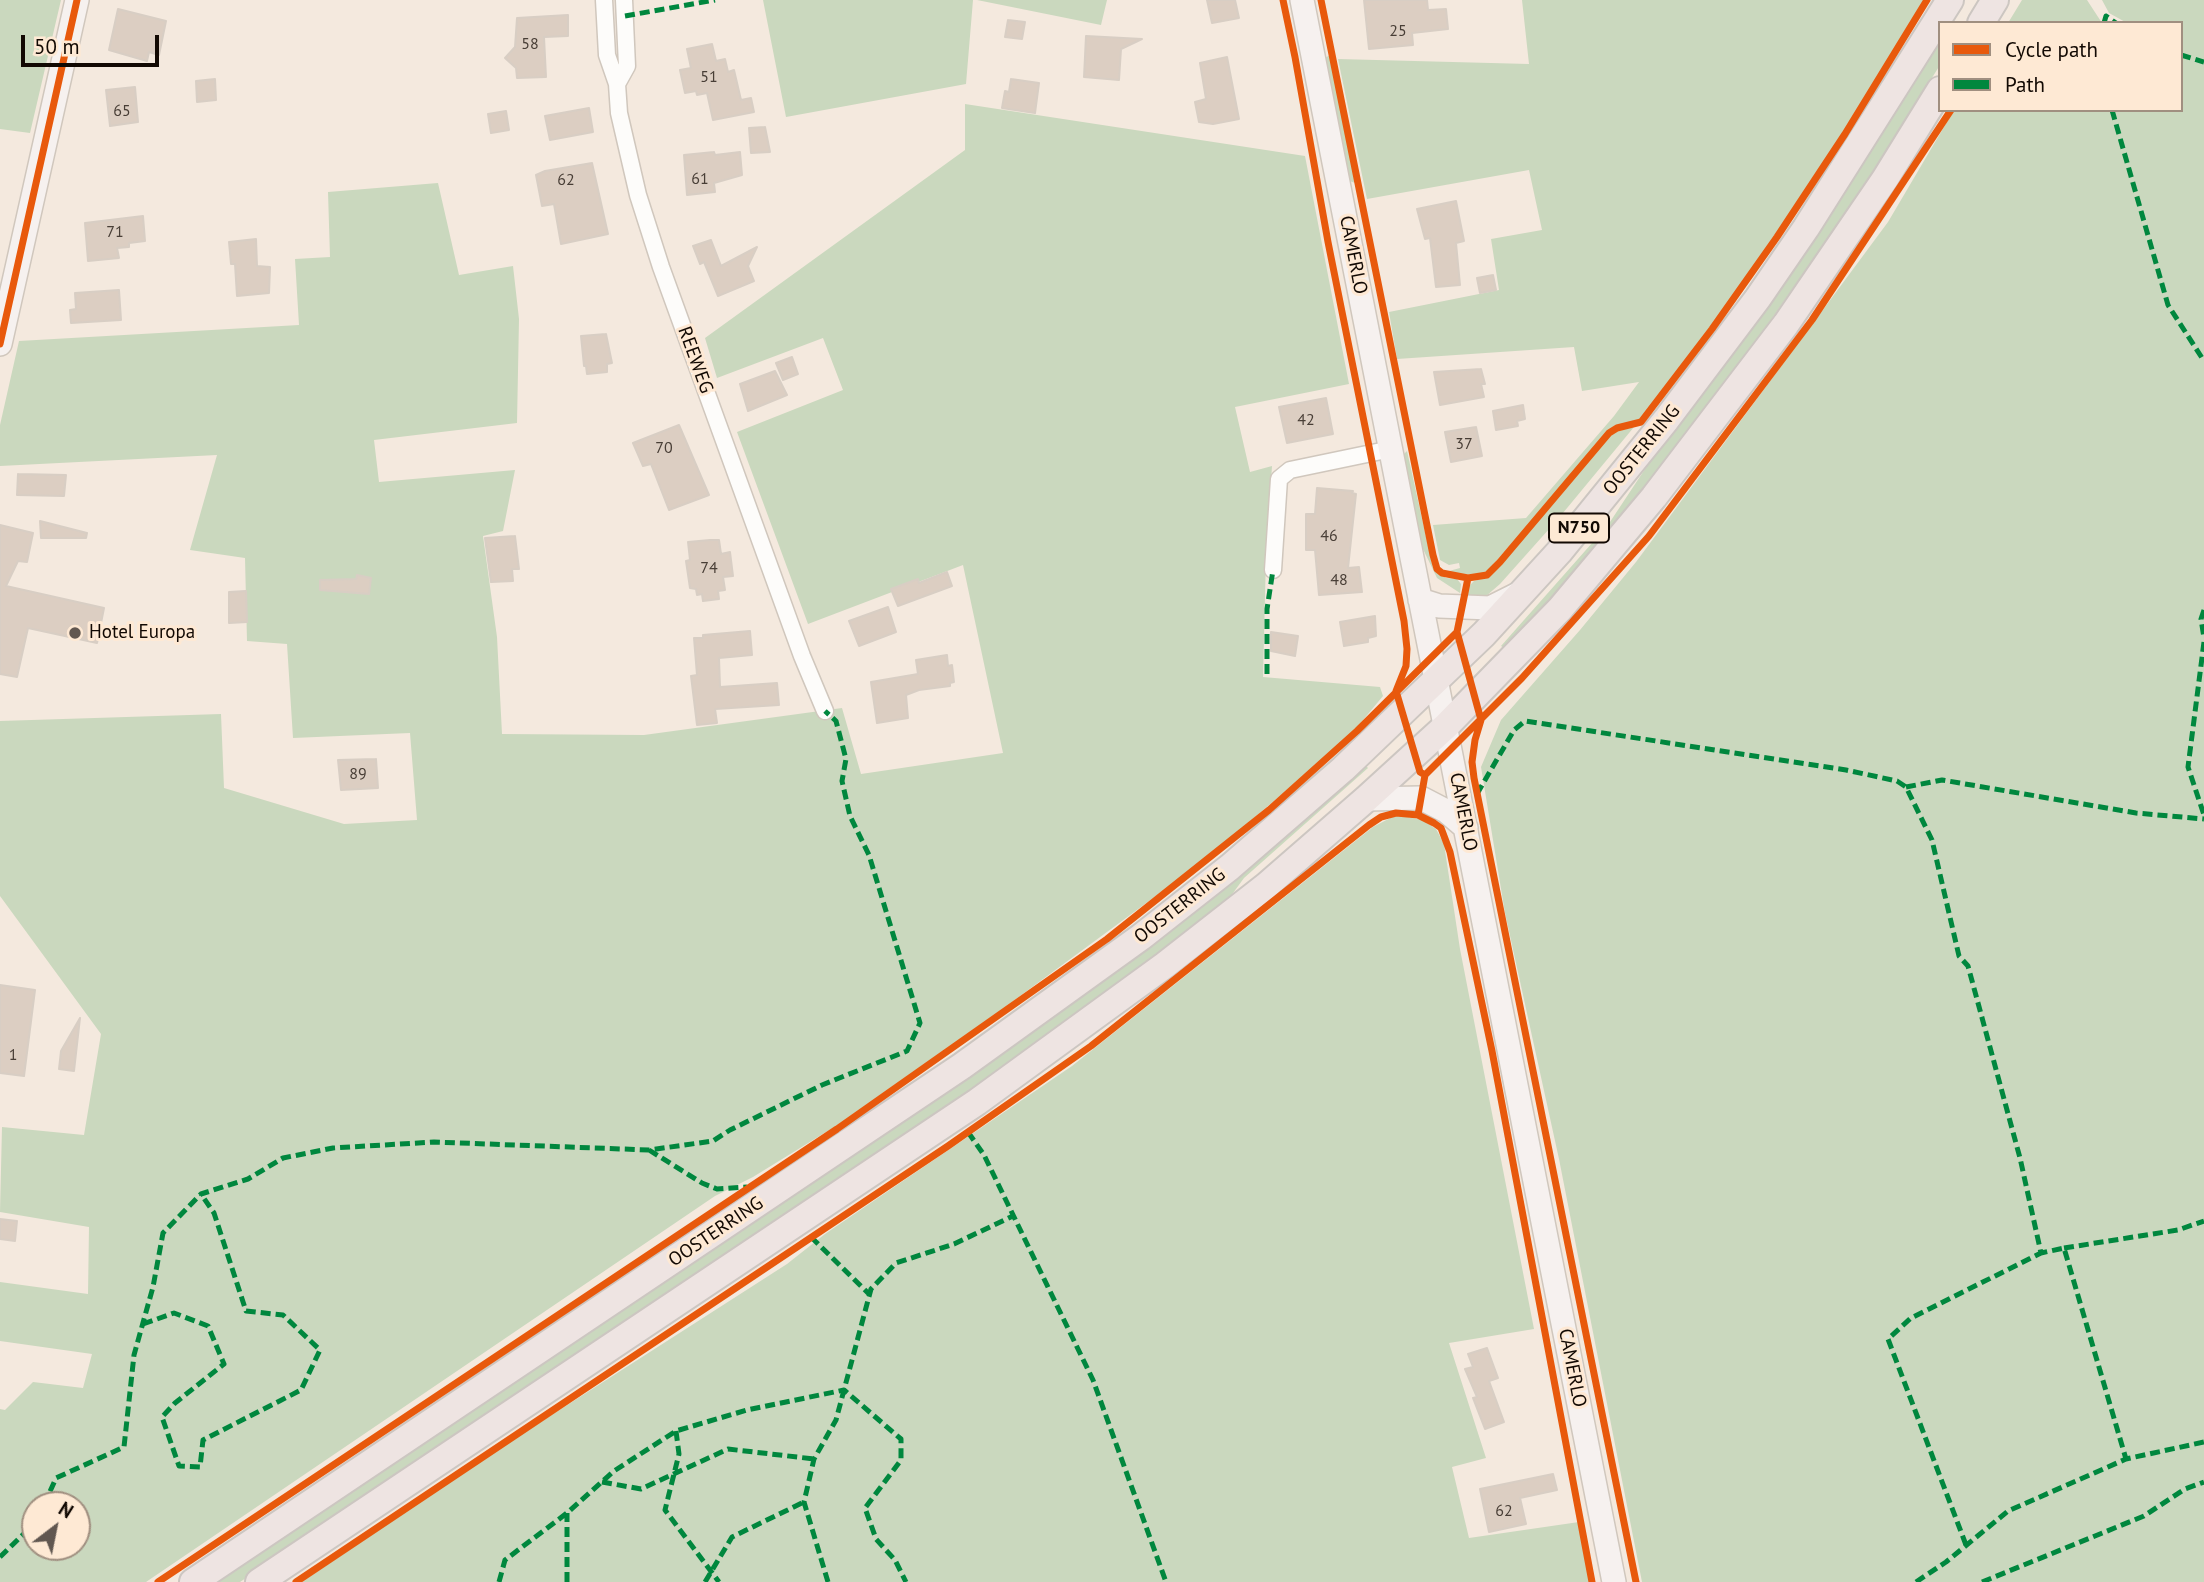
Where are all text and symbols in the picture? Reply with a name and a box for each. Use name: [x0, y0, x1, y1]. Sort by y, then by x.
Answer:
scale bar: [24, 21, 163, 65]
house number: 25: [1389, 21, 1407, 41]
legend: [1938, 21, 2183, 112]
text: 50 m: [34, 33, 80, 60]
house number: 58: [521, 34, 539, 54]
text: Cycle path: [2005, 36, 2098, 63]
house number: 51: [700, 67, 718, 87]
text: Path: [2005, 71, 2045, 98]
house number: 65: [113, 101, 131, 121]
house number: 61: [691, 169, 709, 189]
house number: 62: [557, 170, 575, 190]
street label: CAMERLO: [1334, 214, 1372, 296]
house number: 71: [106, 222, 124, 242]
street label: REEWEG: [672, 324, 718, 396]
street label: OOSTERRING: [1599, 400, 1685, 500]
house number: 42: [1297, 410, 1315, 430]
house number: 37: [1455, 434, 1473, 454]
house number: 70: [655, 438, 673, 458]
road number: N750: [1549, 514, 1609, 542]
house number: 46: [1320, 526, 1338, 546]
house number: 74: [700, 558, 718, 578]
house number: 48: [1330, 570, 1348, 590]
place label: Hotel Europa: [89, 622, 195, 644]
marker: Hotel Europa: [67, 625, 83, 641]
house number: 89: [349, 764, 367, 784]
street label: CAMERLO: [1444, 771, 1482, 853]
street label: OOSTERRING: [1130, 863, 1230, 949]
house number: 1: [9, 1045, 17, 1065]
street label: OOSTERRING: [664, 1192, 768, 1272]
street label: CAMERLO: [1553, 1327, 1591, 1409]
north arrow: [21, 1491, 91, 1561]
text: N: [54, 1496, 78, 1523]
house number: 62: [1495, 1501, 1513, 1521]

